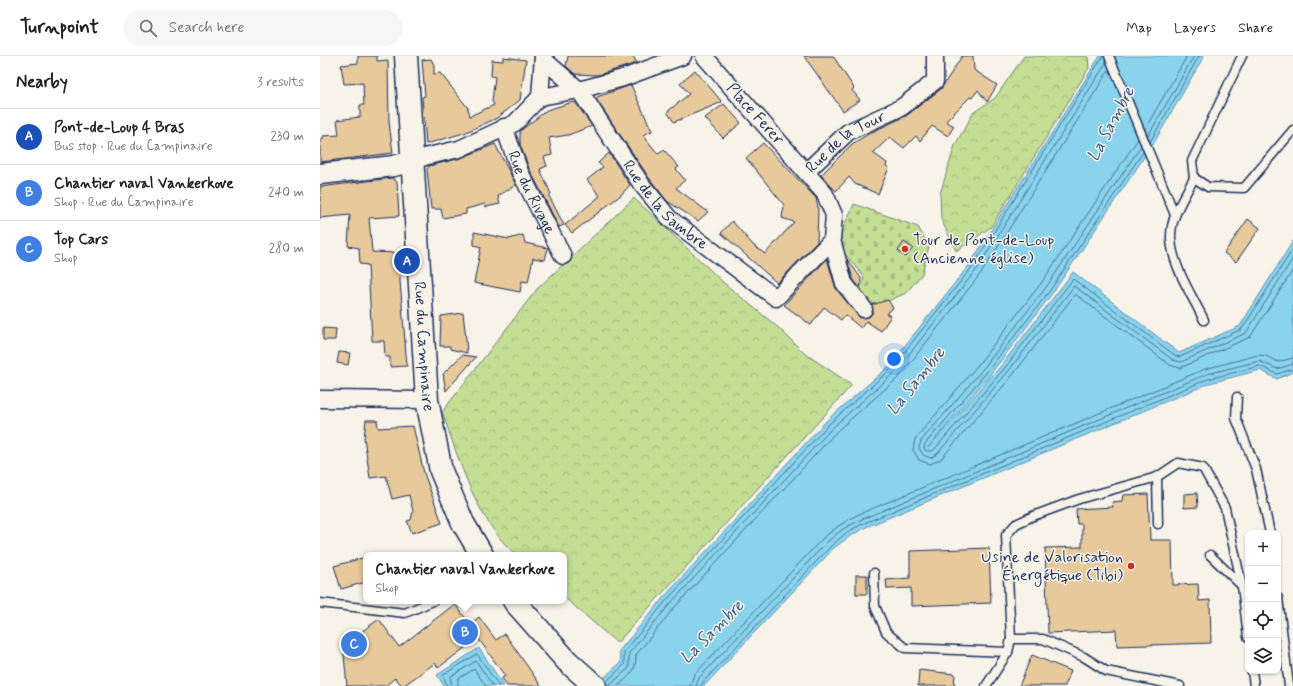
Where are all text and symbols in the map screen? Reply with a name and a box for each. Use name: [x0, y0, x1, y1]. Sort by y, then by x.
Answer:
search box: [123, 10, 403, 46]
text: Turnpoint: [20, 15, 99, 40]
icon: search: [137, 17, 159, 39]
text: Search here: [169, 18, 244, 38]
text: Map: [1126, 19, 1152, 37]
text: Layers: [1174, 19, 1216, 37]
text: Share: [1238, 19, 1273, 37]
text: Nearby: [16, 71, 68, 93]
text: 3 results: [257, 74, 304, 91]
street label: Place Ferer: [722, 79, 789, 150]
water label: La Sambre: [1082, 82, 1140, 165]
street label: Rue de la Tour: [801, 106, 889, 178]
text: Pont-de-Loup 4 Bras: [54, 118, 184, 138]
text: A: [25, 128, 33, 145]
text: 230 m: [270, 128, 304, 145]
text: Bus stop · Rue du Campinaire: [54, 138, 213, 155]
street label: Rue du Rivage: [503, 148, 561, 238]
street label: Rue de la Sambre: [618, 156, 713, 254]
text: Chantier naval Vankerkove: [54, 174, 234, 194]
text: B: [25, 184, 33, 201]
text: 240 m: [268, 184, 304, 201]
text: Shop · Rue du Campinaire: [54, 194, 194, 211]
text: Top Cars: [54, 230, 108, 250]
place label: Tour de Pont-de-Loup (Ancienne église): [913, 230, 1054, 269]
text: C: [24, 240, 34, 257]
text: 280 m: [269, 240, 304, 257]
marker: Tour de Pont-de-Loup (Ancienne église): [900, 244, 910, 254]
pin: A: [394, 246, 420, 276]
text: Shop: [54, 250, 78, 267]
street label: Rue du Campinaire: [409, 281, 440, 413]
water label: La Sambre: [882, 342, 951, 420]
your location: [884, 349, 904, 369]
map controls: [1245, 530, 1281, 674]
button: +: [1245, 530, 1281, 566]
place label: Usine de Valorisation Énergétique (Tibi): [981, 547, 1123, 587]
popup: [363, 552, 567, 604]
text: Chantier naval Vankerkove: [375, 560, 555, 580]
marker: Usine de Valorisation Énergétique (Tibi): [1126, 561, 1136, 571]
button: −: [1245, 566, 1281, 602]
text: Shop: [375, 580, 399, 597]
water label: La Sambre: [675, 595, 749, 669]
button: locate: [1245, 602, 1281, 638]
pin: B: [452, 617, 478, 647]
pin: C: [341, 629, 367, 659]
button: layers: [1245, 638, 1281, 674]

